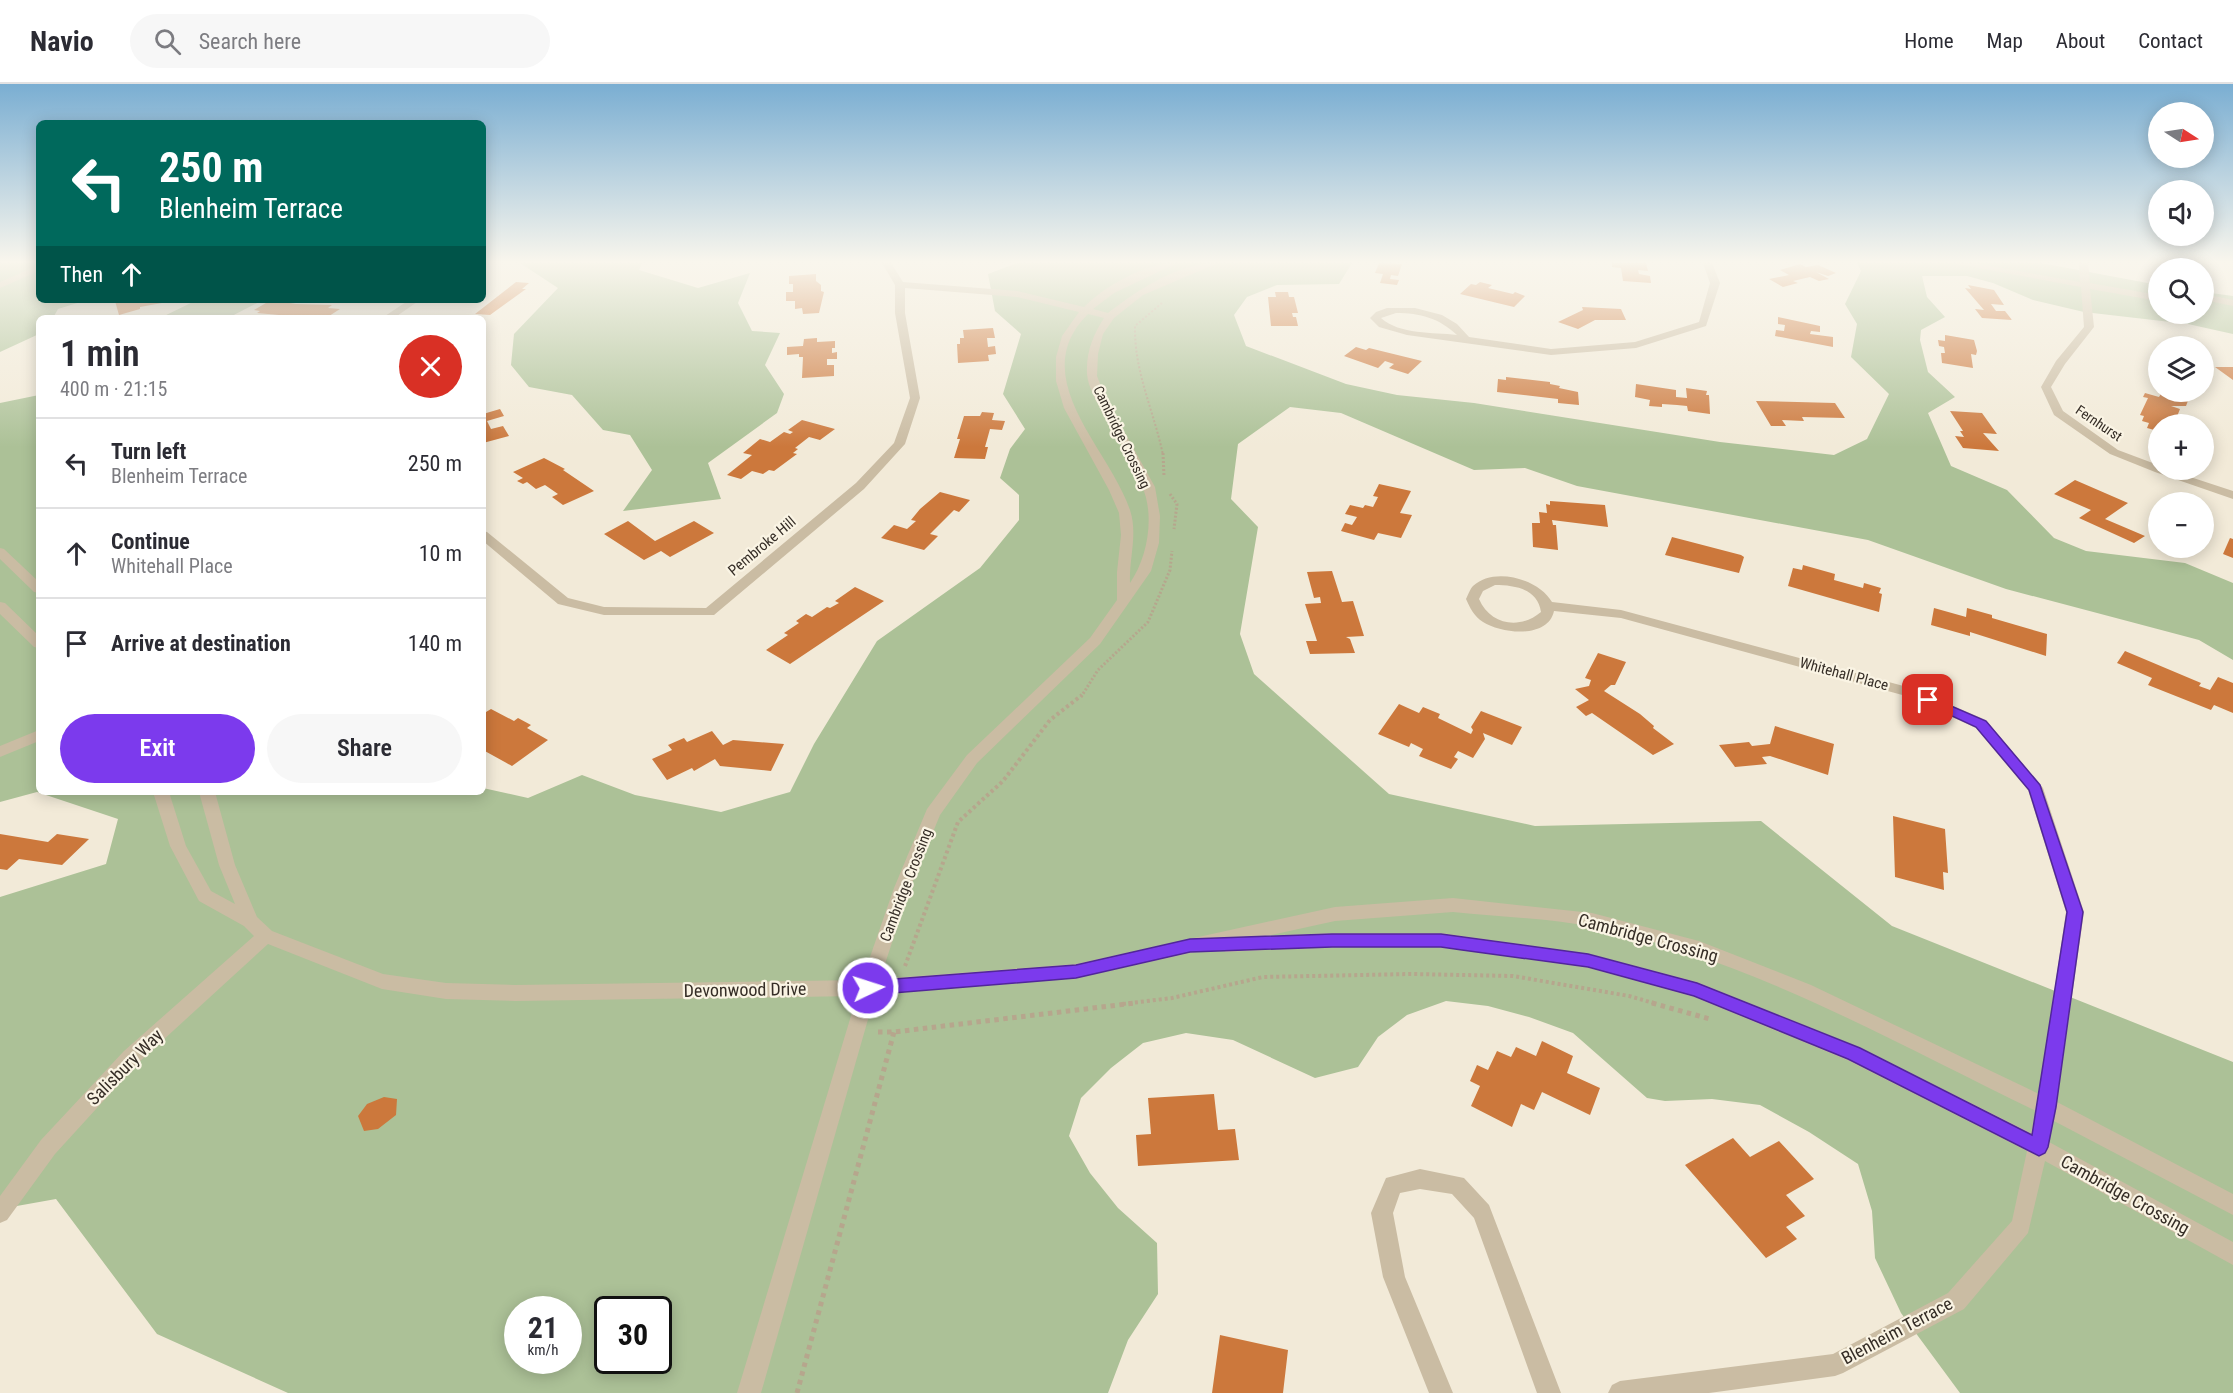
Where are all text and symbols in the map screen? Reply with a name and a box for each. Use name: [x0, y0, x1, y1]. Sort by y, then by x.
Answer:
search box: [130, 14, 550, 68]
text: Navio: [30, 25, 94, 58]
icon: search: [151, 25, 184, 58]
text: Search here: [199, 29, 301, 54]
text: Home: [1904, 29, 1954, 53]
text: Map: [1987, 29, 2023, 53]
text: About: [2056, 29, 2105, 53]
text: Contact: [2138, 29, 2203, 53]
north arrow: [2148, 102, 2214, 168]
map controls: [2148, 102, 2214, 558]
text: 250 m: [159, 143, 264, 192]
icon: left: [60, 144, 138, 222]
button: sound: [2148, 180, 2214, 246]
text: Blenheim Terrace: [159, 193, 343, 225]
icon: ahead: [115, 258, 148, 291]
button: search: [2148, 258, 2214, 324]
text: Then: [60, 262, 103, 287]
text: 1 min: [60, 333, 140, 375]
button: close: [399, 335, 462, 398]
button: layers: [2148, 336, 2214, 402]
text: 400 m · 21:15: [60, 377, 167, 401]
street label: Cambridge Crossing: [1090, 383, 1154, 491]
street label: Fernhurst: [2073, 402, 2125, 444]
button: +: [2148, 414, 2214, 480]
text: Turn left: [111, 439, 186, 464]
icon: left: [60, 447, 93, 480]
text: 250 m: [408, 451, 462, 476]
text: Blenheim Terrace: [111, 464, 247, 488]
button: −: [2148, 492, 2214, 558]
street label: Pembroke Hill: [725, 513, 799, 579]
text: Continue: [111, 529, 190, 554]
icon: ahead: [60, 537, 93, 570]
text: 10 m: [419, 541, 462, 566]
text: Whitehall Place: [111, 554, 233, 578]
icon: arrive: [60, 627, 93, 660]
text: Arrive at destination: [111, 631, 291, 656]
text: 140 m: [408, 631, 462, 656]
street label: Whitehall Place: [1798, 653, 1890, 695]
pin: [1902, 674, 1953, 725]
icon: arrive: [1911, 683, 1944, 716]
button: Exit: [60, 714, 255, 783]
button: Share: [267, 714, 462, 783]
street label: Cambridge Crossing: [876, 826, 936, 944]
street label: Cambridge Crossing: [1576, 909, 1720, 966]
position arrow: [836, 956, 900, 1020]
street label: Devonwood Drive: [683, 978, 807, 1001]
street label: Salisbury Way: [82, 1024, 167, 1109]
street label: Cambridge Crossing: [2057, 1150, 2193, 1239]
street label: Blenheim Terrace: [1838, 1292, 1956, 1369]
speed limit sign: 30: [594, 1296, 672, 1374]
text: 21: [528, 1310, 558, 1345]
text: km/h: [528, 1341, 558, 1359]

